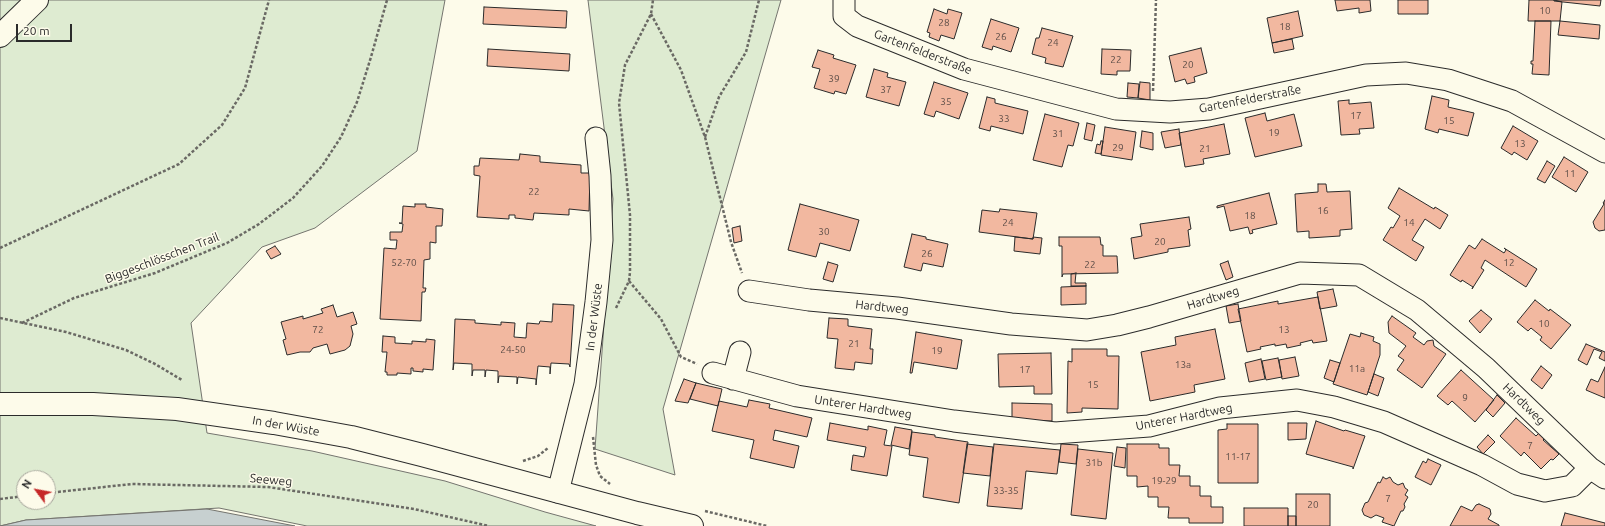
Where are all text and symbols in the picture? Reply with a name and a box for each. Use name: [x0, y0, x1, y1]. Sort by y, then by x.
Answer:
house number: 10: [1539, 5, 1551, 17]
scale bar: [18, 16, 74, 42]
house number: 28: [938, 17, 950, 29]
house number: 18: [1279, 21, 1291, 33]
text: 20 m: [23, 24, 50, 37]
street label: Gartenfelderstraße: [872, 27, 974, 77]
house number: 26: [995, 31, 1007, 43]
house number: 24: [1047, 37, 1059, 49]
house number: 22: [1110, 54, 1122, 66]
house number: 20: [1182, 59, 1194, 71]
house number: 39: [828, 73, 840, 85]
street label: Gartenfelderstraße: [1198, 82, 1302, 116]
house number: 37: [880, 84, 892, 96]
house number: 35: [940, 96, 952, 108]
house number: 17: [1350, 110, 1362, 122]
house number: 33: [998, 113, 1010, 125]
house number: 15: [1443, 115, 1455, 127]
house number: 19: [1268, 127, 1280, 139]
house number: 31: [1052, 128, 1064, 140]
house number: 13: [1514, 138, 1526, 150]
house number: 29: [1112, 142, 1124, 154]
house number: 21: [1199, 143, 1211, 155]
house number: 11: [1564, 168, 1576, 180]
house number: 22: [528, 186, 540, 198]
house number: 16: [1317, 205, 1329, 217]
house number: 18: [1244, 210, 1256, 222]
house number: 24: [1002, 217, 1014, 229]
house number: 14: [1403, 217, 1415, 229]
house number: 30: [818, 226, 830, 238]
street label: Biggeschlösschen Trail: [103, 230, 221, 286]
house number: 20: [1154, 236, 1166, 248]
house number: 26: [921, 248, 933, 260]
house number: 52-70: [391, 257, 417, 269]
house number: 12: [1503, 257, 1515, 269]
house number: 22: [1084, 259, 1096, 271]
street label: In der Wüste: [583, 282, 605, 352]
street label: Hardtweg: [1185, 283, 1241, 313]
street label: Hardtweg: [855, 297, 909, 317]
house number: 10: [1538, 318, 1550, 330]
house number: 72: [312, 324, 324, 336]
house number: 13: [1278, 324, 1290, 336]
house number: 21: [848, 338, 860, 350]
house number: 24-50: [500, 344, 526, 356]
house number: 19: [931, 345, 943, 357]
house number: 13a: [1175, 359, 1191, 371]
house number: 11a: [1349, 363, 1365, 375]
house number: 17: [1019, 364, 1031, 376]
house number: 15: [1087, 379, 1099, 391]
street label: Hardtweg: [1500, 380, 1548, 428]
street label: Unterer Hardtweg: [813, 392, 913, 422]
house number: 9: [1462, 392, 1468, 404]
street label: Unterer Hardtweg: [1134, 401, 1234, 433]
street label: In der Wüste: [251, 413, 321, 439]
house number: 7: [1527, 440, 1533, 452]
house number: 11-17: [1225, 451, 1251, 463]
house number: 31b: [1085, 457, 1103, 469]
north arrow: [16, 470, 56, 510]
street label: Seeweg: [249, 471, 293, 489]
house number: 19-29: [1151, 475, 1177, 487]
text: N: [19, 478, 34, 491]
house number: 33-35: [993, 485, 1019, 497]
house number: 7: [1385, 493, 1391, 505]
house number: 20: [1307, 499, 1319, 511]

